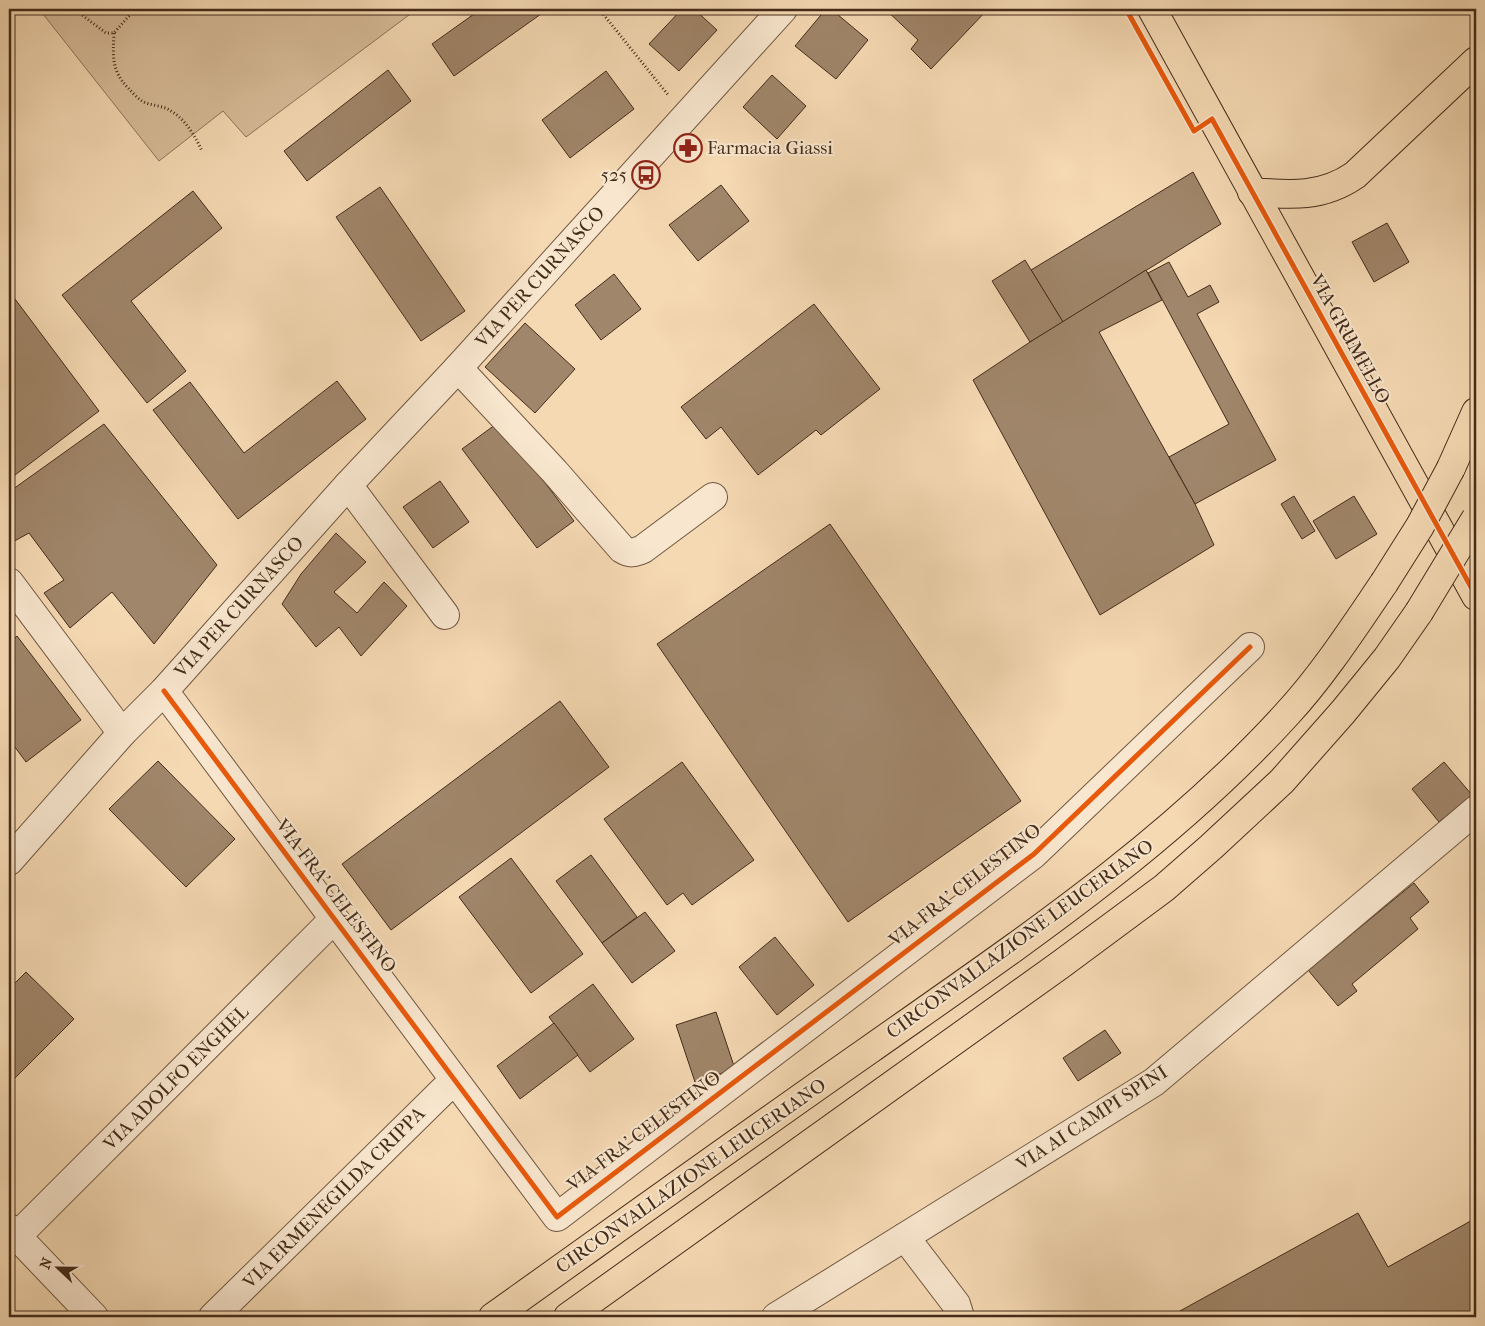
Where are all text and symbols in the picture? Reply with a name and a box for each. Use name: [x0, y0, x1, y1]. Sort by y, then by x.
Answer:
pharmacy icon: Farmacia Giassi: [673, 133, 703, 163]
place label: Farmacia Giassi: [707, 137, 833, 159]
bus stop icon: 525: [631, 160, 661, 190]
place label: 525: [601, 164, 627, 186]
street label: VIA PER CURNASCO: [470, 202, 609, 353]
street label: VIA GRUMELLO: [1305, 270, 1395, 407]
street label: VIA PER CURNASCO: [169, 532, 308, 683]
street label: VIA FRA' CELESTINO: [270, 814, 401, 977]
street label: VIA FRA' CELESTINO: [884, 819, 1045, 952]
street label: CIRCONVALLAZIONE LEUCERIANO: [882, 835, 1158, 1043]
street label: VIA ADOLFO ENGHEL: [98, 1001, 253, 1156]
street label: VIA AI CAMPI SPINI: [1011, 1061, 1172, 1176]
street label: VIA FRA' CELESTINO: [562, 1066, 725, 1197]
street label: CIRCONVALLAZIONE LEUCERIANO: [552, 1074, 830, 1278]
street label: VIA ERMENEGILDA CRIPPA: [238, 1102, 430, 1294]
north arrow: [32, 1244, 82, 1294]
text: N: [37, 1255, 56, 1271]

